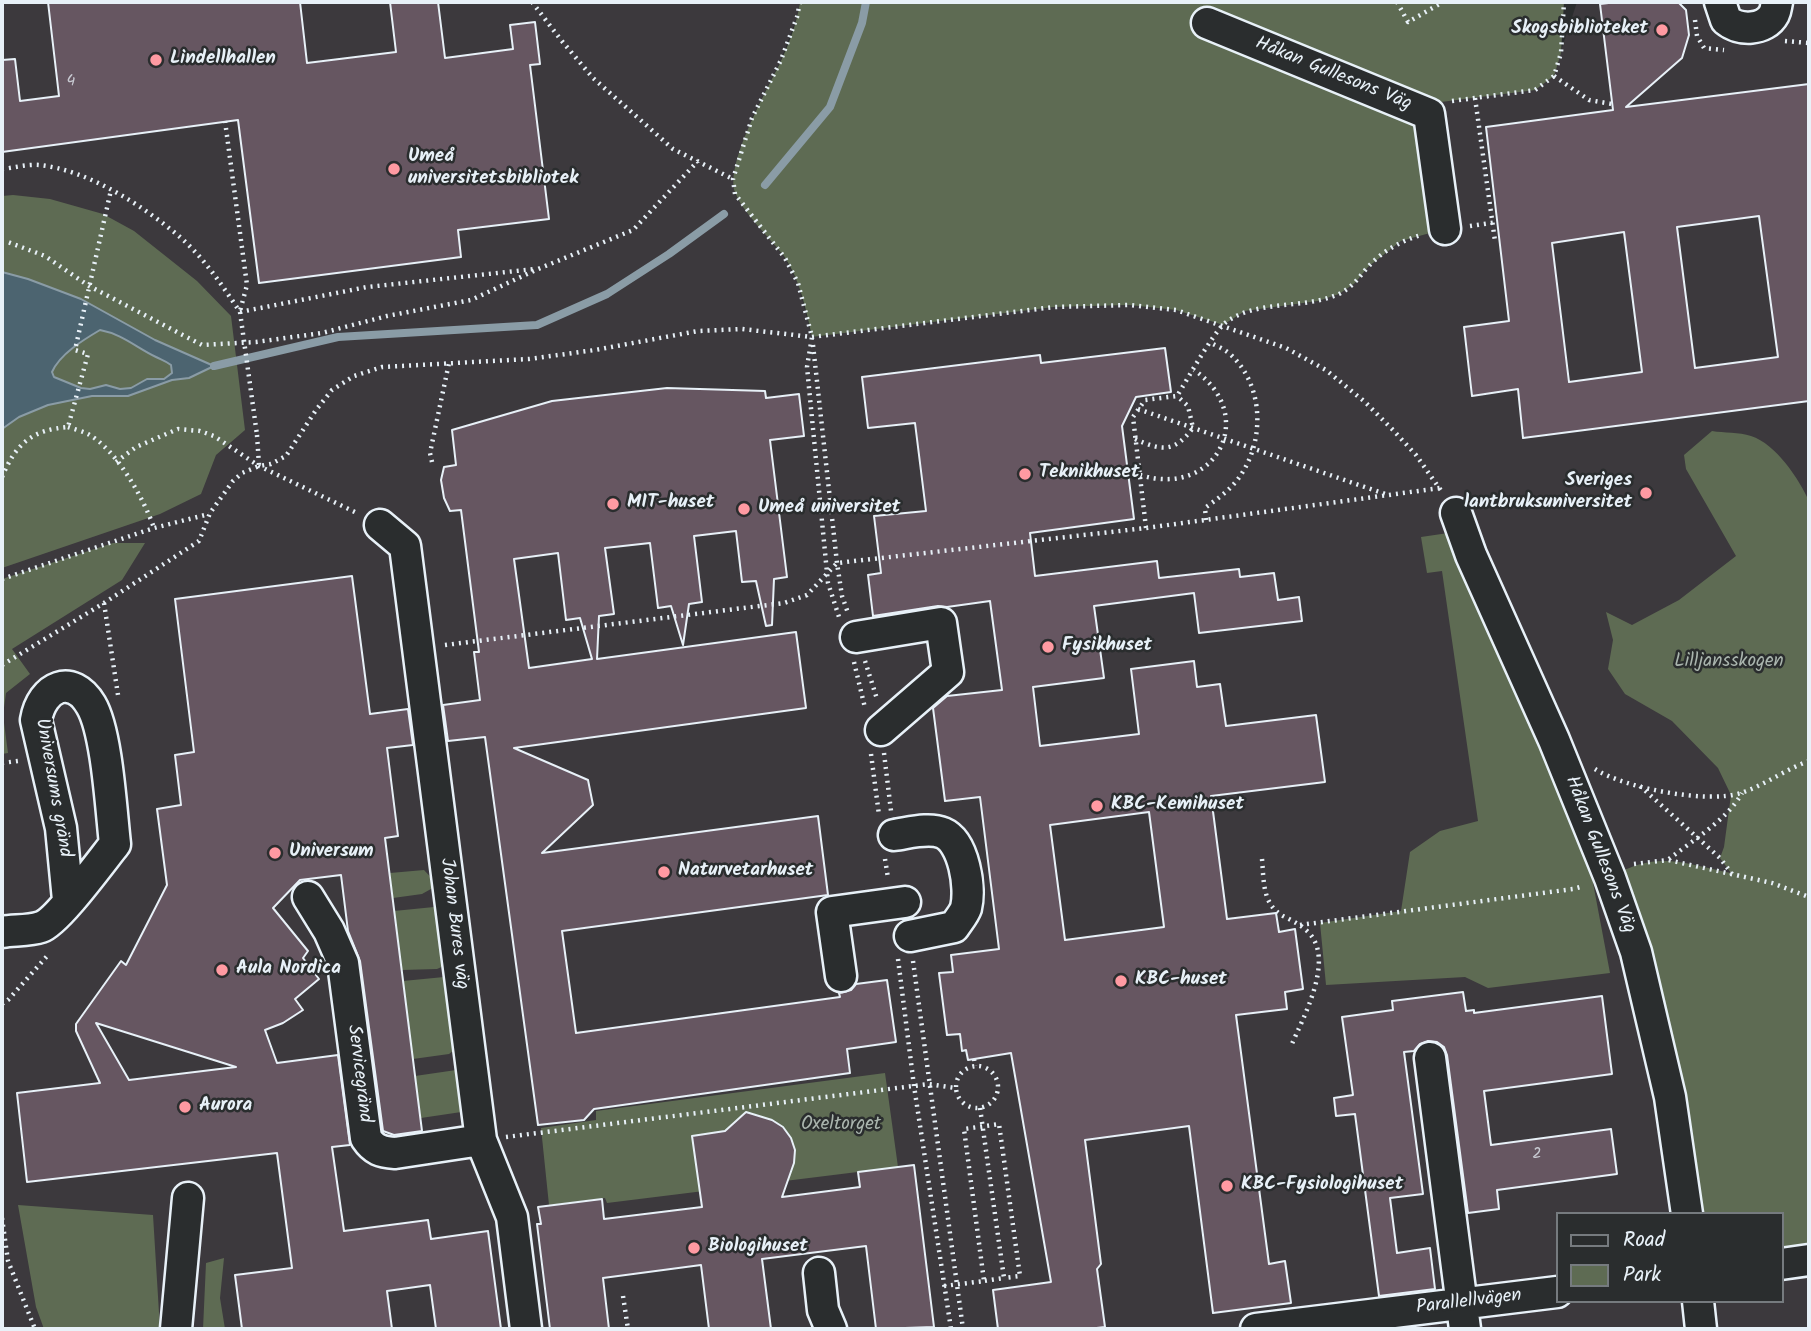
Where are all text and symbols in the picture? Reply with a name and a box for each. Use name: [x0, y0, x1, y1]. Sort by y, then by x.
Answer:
place label: Skogsbiblioteket: [1511, 19, 1648, 41]
marker: Skogsbiblioteket: [1654, 22, 1670, 38]
street label: Håkan Gullesons Väg: [1252, 33, 1414, 117]
place label: Lindellhallen: [170, 49, 276, 71]
marker: Lindellhallen: [148, 52, 164, 68]
house number: 4: [67, 72, 75, 92]
place label: Umeå universitetsbibliotek: [408, 147, 578, 191]
marker: Umeå universitetsbibliotek: [386, 161, 402, 177]
place label: Teknikhuset: [1039, 463, 1139, 485]
marker: Teknikhuset: [1017, 466, 1033, 482]
place label: Sveriges lantbruksuniversitet: [1464, 471, 1632, 515]
marker: Sveriges lantbruksuniversitet: [1638, 485, 1654, 501]
place label: MIT-huset: [627, 493, 714, 515]
marker: MIT-huset: [605, 496, 621, 512]
place label: Umeå universitet: [758, 498, 900, 520]
marker: Umeå universitet: [736, 501, 752, 517]
place label: Fysikhuset: [1062, 636, 1152, 658]
marker: Fysikhuset: [1040, 639, 1056, 655]
park label: Lilljansskogen: [1674, 652, 1784, 674]
street label: Universums gränd: [29, 717, 75, 859]
street label: Håkan Gullesons Väg: [1559, 773, 1639, 937]
place label: KBC-Kemihuset: [1111, 795, 1244, 817]
marker: KBC-Kemihuset: [1089, 798, 1105, 814]
place label: Universum: [289, 842, 374, 864]
marker: Universum: [267, 845, 283, 861]
street label: Johan Bures väg: [434, 857, 472, 991]
place label: Naturvetarhuset: [678, 861, 813, 883]
marker: Naturvetarhuset: [656, 864, 672, 880]
place label: Aula Nordica: [236, 959, 341, 981]
marker: Aula Nordica: [214, 962, 230, 978]
place label: KBC-huset: [1135, 970, 1227, 992]
marker: KBC-huset: [1113, 973, 1129, 989]
street label: Servicegränd: [341, 1024, 375, 1124]
place label: Aurora: [199, 1096, 252, 1118]
marker: Aurora: [177, 1099, 193, 1115]
park label: Oxeltorget: [801, 1115, 881, 1137]
house number: 2: [1532, 1145, 1542, 1165]
place label: KBC-Fysiologihuset: [1241, 1175, 1403, 1197]
marker: KBC-Fysiologihuset: [1219, 1178, 1235, 1194]
legend: [1556, 1212, 1783, 1303]
text: Road: [1623, 1224, 1665, 1257]
place label: Biologihuset: [708, 1237, 808, 1259]
marker: Biologihuset: [686, 1240, 702, 1256]
text: Park: [1623, 1259, 1661, 1292]
street label: Parallellvägen: [1415, 1285, 1523, 1321]

